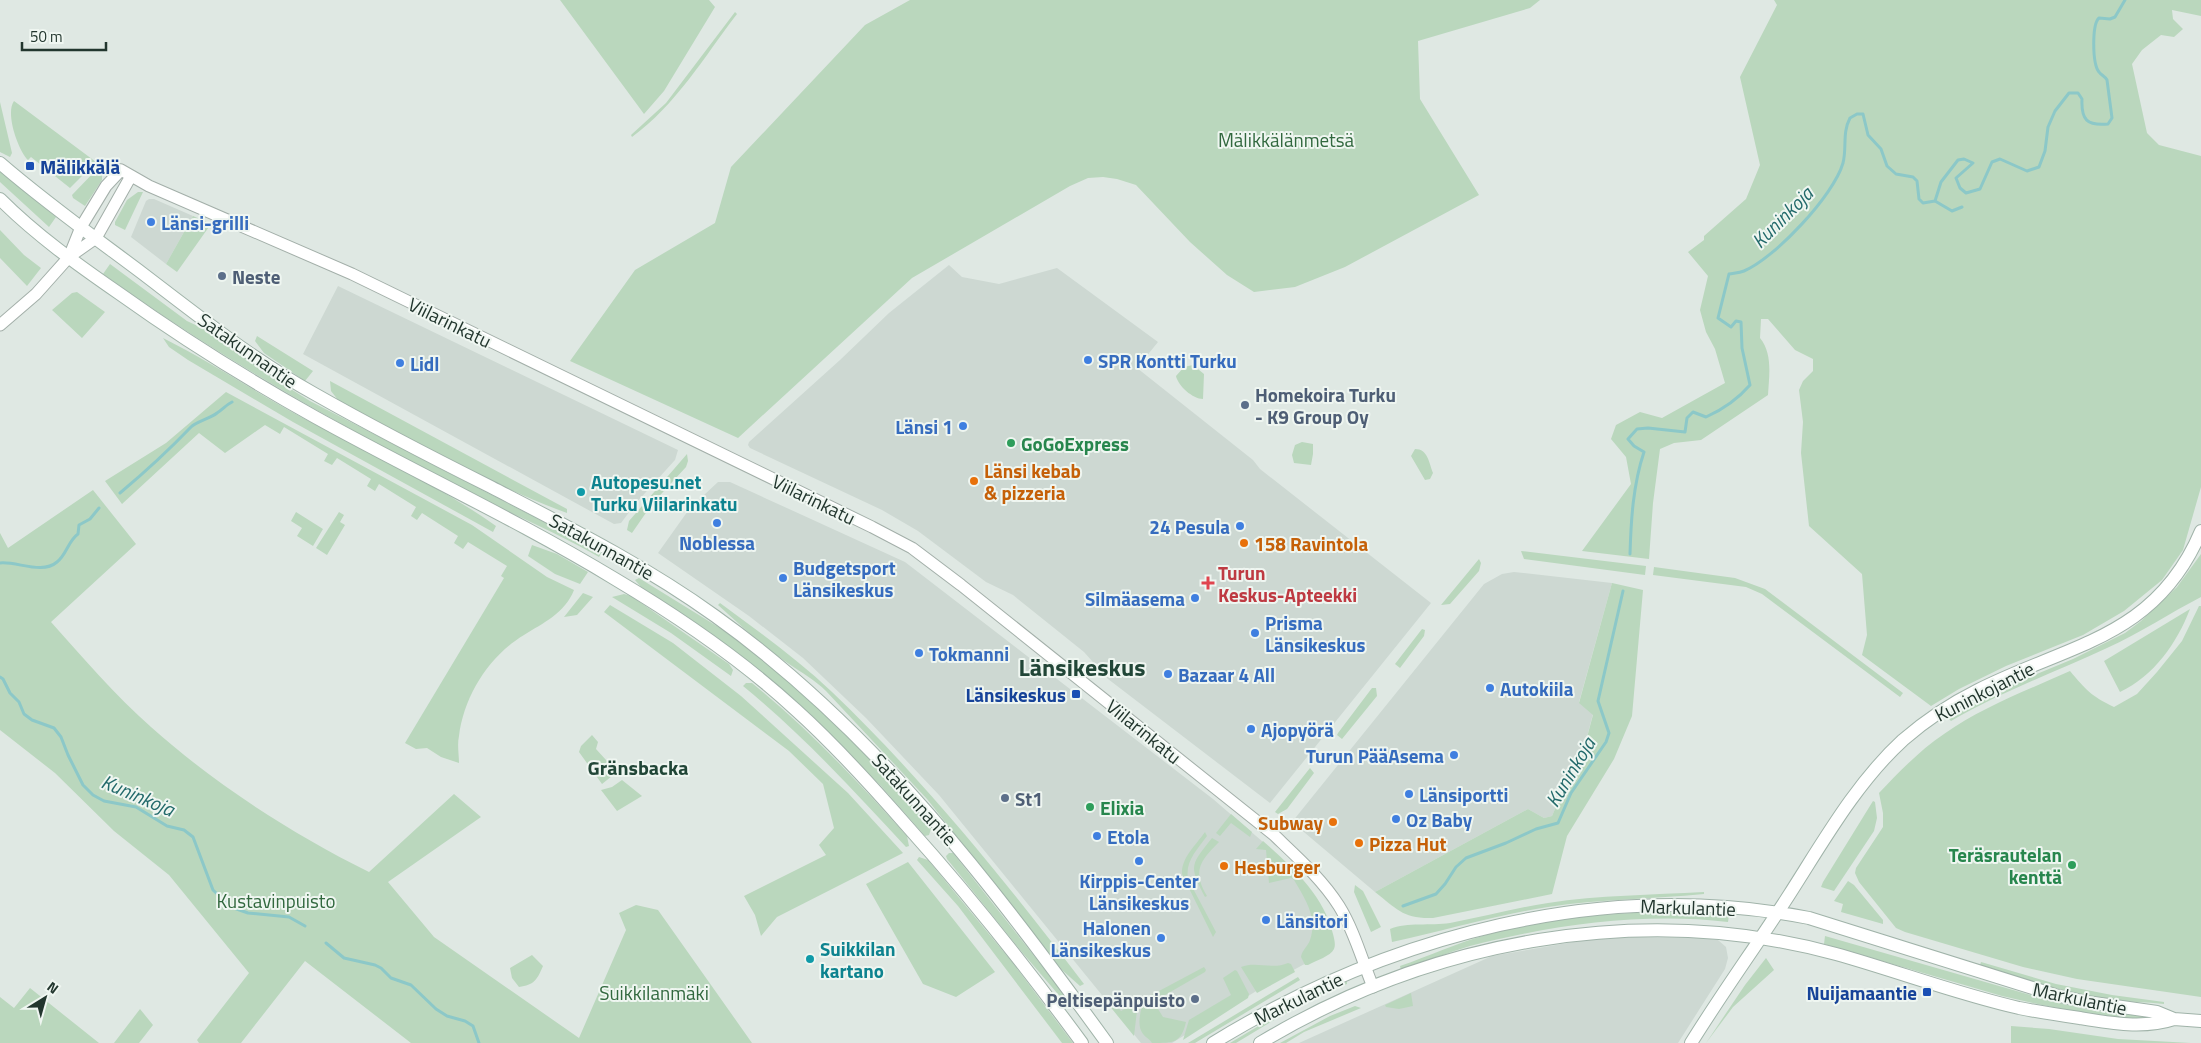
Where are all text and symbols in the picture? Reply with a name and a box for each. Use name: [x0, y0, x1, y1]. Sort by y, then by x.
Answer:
scale bar: [22, 20, 106, 52]
text: 50 m: [30, 25, 63, 48]
park label: Mälikkälänmetsä: [1218, 125, 1355, 154]
place label: Mälikkälä: [40, 152, 120, 181]
marker: Mälikkälä: [24, 160, 36, 172]
water label: Kuninkoja: [1744, 178, 1821, 255]
place label: Länsi-grilli: [161, 208, 249, 237]
marker: Länsi-grilli: [145, 216, 157, 228]
place label: Neste: [232, 262, 281, 291]
marker: Neste: [216, 270, 228, 282]
street label: Viilarinkatu: [403, 289, 497, 355]
street label: Satakunnantie: [192, 305, 304, 395]
place label: SPR Kontti Turku: [1098, 346, 1237, 375]
place label: Lidl: [410, 349, 439, 378]
marker: SPR Kontti Turku: [1082, 354, 1094, 366]
marker: Lidl: [394, 357, 406, 369]
place label: Homekoira Turku - K9 Group Oy: [1255, 380, 1396, 431]
marker: Homekoira Turku - K9 Group Oy: [1239, 399, 1251, 411]
place label: Länsi 1: [895, 412, 953, 441]
marker: Länsi 1: [957, 420, 969, 432]
place label: GoGoExpress: [1021, 429, 1129, 458]
marker: GoGoExpress: [1005, 437, 1017, 449]
place label: Länsi kebab & pizzeria: [984, 456, 1081, 507]
street label: Viilarinkatu: [767, 466, 861, 532]
place label: Autopesu.net Turku Viilarinkatu: [591, 467, 738, 518]
marker: Länsi kebab & pizzeria: [968, 475, 980, 487]
marker: Autopesu.net Turku Viilarinkatu: [575, 486, 587, 498]
street label: Satakunnantie: [544, 505, 660, 587]
place label: 24 Pesula: [1149, 512, 1230, 541]
marker: Noblessa: [711, 517, 723, 529]
marker: 24 Pesula: [1234, 520, 1246, 532]
place label: Noblessa: [679, 528, 755, 557]
place label: 158 Ravintola: [1254, 529, 1368, 558]
marker: 158 Ravintola: [1238, 537, 1250, 549]
place label: Budgetsport Länsikeskus: [793, 553, 896, 604]
place label: Turun Keskus-Apteekki: [1218, 558, 1357, 609]
marker: Budgetsport Länsikeskus: [777, 572, 789, 584]
marker: Turun Keskus-Apteekki: [1202, 577, 1214, 589]
place label: Silmäasema: [1085, 584, 1185, 613]
marker: Silmäasema: [1189, 592, 1201, 604]
place label: Prisma Länsikeskus: [1265, 608, 1366, 659]
marker: Prisma Länsikeskus: [1249, 627, 1261, 639]
place label: Tokmanni: [929, 639, 1009, 668]
marker: Tokmanni: [913, 647, 925, 659]
district label: Länsikeskus: [1018, 649, 1146, 685]
street label: Kuninkojantie: [1929, 653, 2039, 729]
place label: Bazaar 4 All: [1178, 660, 1275, 689]
marker: Bazaar 4 All: [1162, 668, 1174, 680]
place label: Autokiila: [1500, 674, 1574, 703]
place label: Länsikeskus: [965, 680, 1066, 709]
marker: Autokiila: [1484, 682, 1496, 694]
marker: Länsikeskus: [1070, 688, 1082, 700]
street label: Viilarinkatu: [1100, 692, 1188, 770]
place label: Ajopyörä: [1261, 715, 1334, 744]
marker: Ajopyörä: [1245, 723, 1257, 735]
water label: Kuninkoja: [1537, 730, 1604, 813]
place label: Turun PääAsema: [1306, 741, 1444, 770]
street label: Satakunnantie: [866, 746, 964, 852]
marker: Turun PääAsema: [1448, 749, 1460, 761]
district label: Gränsbacka: [588, 752, 688, 783]
water label: Kuninkoja: [97, 766, 180, 825]
place label: Länsiportti: [1419, 780, 1508, 809]
place label: St1: [1015, 784, 1043, 813]
marker: Länsiportti: [1403, 788, 1415, 800]
marker: St1: [999, 792, 1011, 804]
place label: Elixia: [1100, 793, 1144, 822]
marker: Elixia: [1084, 801, 1096, 813]
place label: Oz Baby: [1406, 805, 1473, 834]
place label: Subway: [1258, 808, 1323, 837]
marker: Oz Baby: [1390, 813, 1402, 825]
marker: Subway: [1327, 816, 1339, 828]
place label: Etola: [1107, 822, 1150, 851]
place label: Pizza Hut: [1369, 829, 1447, 858]
marker: Etola: [1091, 830, 1103, 842]
marker: Pizza Hut: [1353, 837, 1365, 849]
place label: Teräsrautelan kenttä: [1949, 840, 2062, 891]
place label: Hesburger: [1234, 852, 1320, 881]
marker: Kirppis-Center Länsikeskus: [1133, 855, 1145, 867]
marker: Teräsrautelan kenttä: [2066, 859, 2078, 871]
marker: Hesburger: [1218, 860, 1230, 872]
place label: Kirppis-Center Länsikeskus: [1079, 866, 1199, 917]
park label: Kustavinpuisto: [217, 886, 335, 915]
street label: Markulantie: [1640, 891, 1736, 923]
place label: Länsitori: [1276, 906, 1348, 935]
place label: Halonen Länsikeskus: [1050, 913, 1151, 964]
marker: Länsitori: [1260, 914, 1272, 926]
marker: Halonen Länsikeskus: [1155, 932, 1167, 944]
place label: Suikkilan kartano: [820, 934, 896, 985]
marker: Suikkilan kartano: [804, 953, 816, 965]
street label: Markulantie: [1249, 964, 1347, 1032]
north arrow: [20, 973, 70, 1023]
street label: Markulantie: [2030, 974, 2130, 1022]
text: N: [43, 976, 63, 999]
park label: Suikkilanmäki: [599, 978, 709, 1007]
place label: Nuijamaantie: [1806, 978, 1917, 1007]
place label: Peltisepänpuisto: [1046, 985, 1185, 1014]
marker: Nuijamaantie: [1921, 986, 1933, 998]
marker: Peltisepänpuisto: [1189, 993, 1201, 1005]

